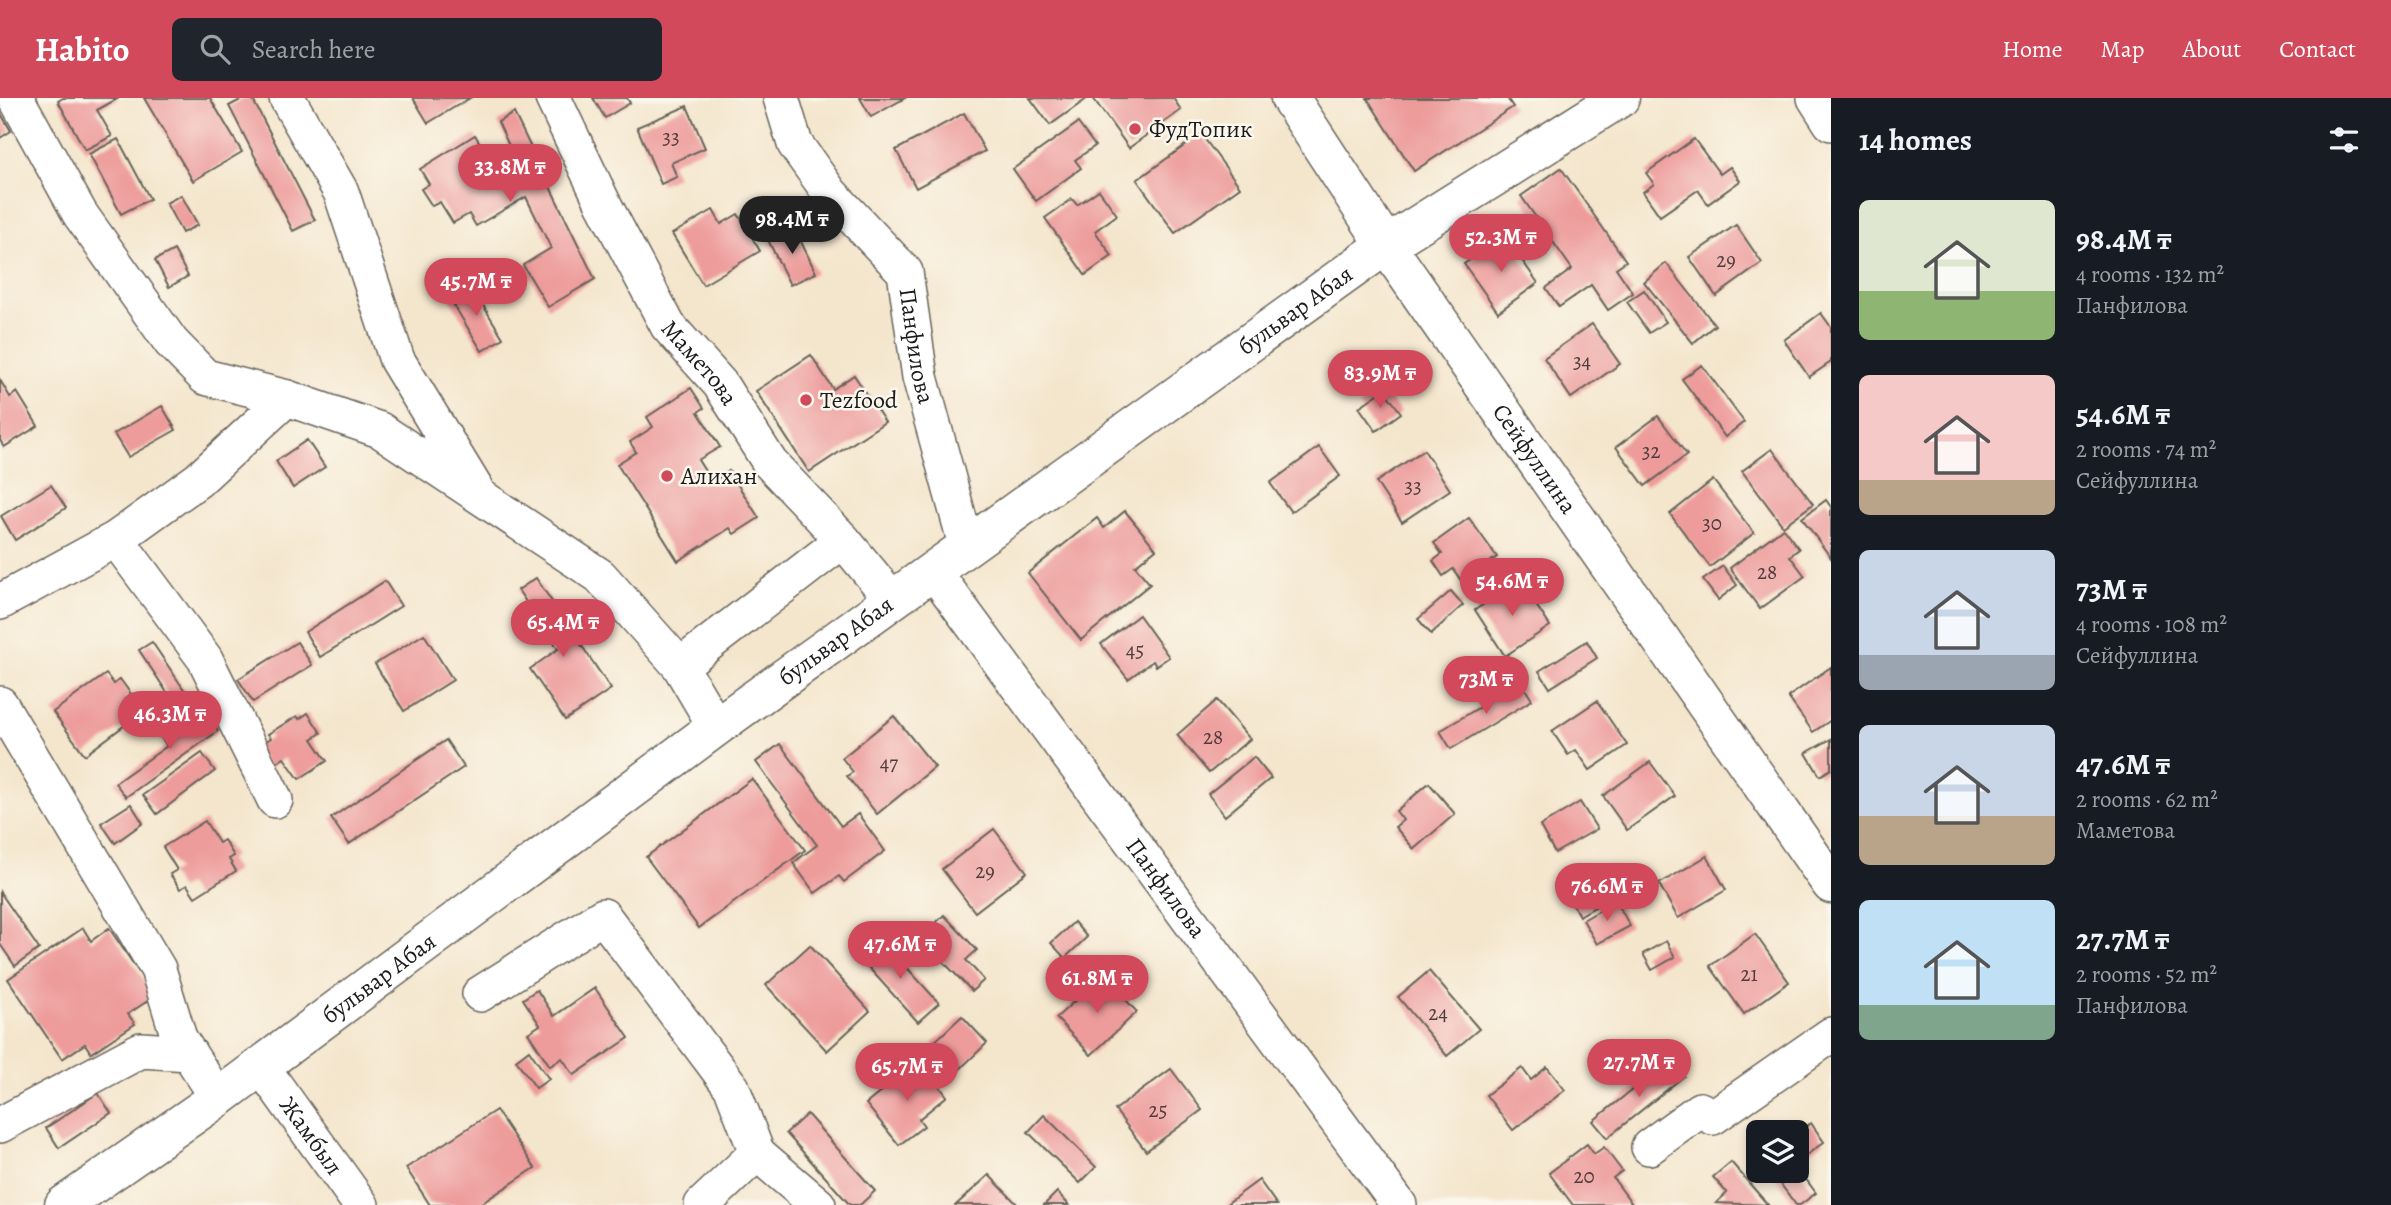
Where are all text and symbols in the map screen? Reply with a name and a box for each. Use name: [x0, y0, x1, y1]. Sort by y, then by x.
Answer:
search box: [172, 18, 662, 81]
text: Habito: [35, 27, 130, 72]
icon: search: [196, 30, 234, 68]
text: Search here: [252, 32, 375, 67]
text: Home: [2002, 33, 2063, 65]
text: Map: [2101, 33, 2145, 65]
text: About: [2183, 33, 2241, 65]
text: Contact: [2279, 33, 2356, 65]
place label: ФудТопик: [1149, 113, 1253, 145]
text: 14 homes: [1859, 120, 1972, 160]
marker: ФудТопик: [1127, 121, 1143, 137]
icon: filters: [2325, 121, 2363, 159]
house number: 33: [662, 123, 680, 151]
pin: 33.8M ₸: [445, 144, 575, 204]
text: 33.8M ₸: [474, 151, 546, 182]
pin: 98.4M ₸: [727, 197, 857, 256]
text: 98.4M ₸: [755, 203, 829, 234]
pin: 52.3M ₸: [1436, 214, 1566, 274]
text: 98.4M ₸: [2076, 219, 2172, 259]
text: 52.3M ₸: [1465, 221, 1537, 252]
icon: home: [1915, 228, 1999, 312]
house number: 29: [1716, 246, 1736, 274]
pin: 45.7M ₸: [411, 258, 541, 318]
street label: бульвар Абая: [1231, 258, 1359, 363]
text: 4 rooms · 132 m²: [2076, 259, 2224, 290]
text: 45.7M ₸: [440, 265, 512, 296]
street label: Панфилова: [891, 286, 943, 407]
text: Панфилова: [2076, 290, 2188, 321]
street label: Маметова: [654, 313, 746, 412]
house number: 34: [1573, 347, 1591, 375]
pin: 83.9M ₸: [1315, 350, 1445, 410]
text: 83.9M ₸: [1344, 357, 1416, 388]
place label: Tezfood: [820, 384, 898, 416]
marker: Tezfood: [798, 392, 814, 408]
text: 54.6M ₸: [2076, 394, 2170, 434]
street label: Сейфуллина: [1485, 397, 1584, 520]
icon: home: [1915, 403, 1999, 487]
text: 2 rooms · 74 m²: [2076, 434, 2216, 465]
house number: 32: [1642, 437, 1660, 465]
place label: Алихан: [680, 460, 757, 492]
text: Сейфуллина: [2076, 465, 2198, 496]
marker: Алихан: [659, 468, 675, 484]
house number: 33: [1404, 472, 1422, 500]
house number: 30: [1702, 509, 1722, 537]
house number: 28: [1757, 558, 1777, 586]
pin: 54.6M ₸: [1447, 559, 1577, 618]
text: 54.6M ₸: [1476, 565, 1548, 596]
text: 73M ₸: [2076, 569, 2147, 609]
icon: home: [1915, 578, 1999, 662]
street label: бульвар Абая: [772, 589, 900, 693]
pin: 65.4M ₸: [498, 600, 628, 659]
text: 65.4M ₸: [527, 606, 599, 637]
text: 4 rooms · 108 m²: [2076, 609, 2227, 640]
house number: 45: [1126, 636, 1144, 664]
text: Сейфуллина: [2076, 640, 2198, 671]
pin: 73M ₸: [1437, 656, 1535, 716]
text: 73M ₸: [1459, 663, 1513, 694]
pin: 46.3M ₸: [105, 692, 235, 751]
text: 46.3M ₸: [134, 698, 206, 729]
house number: 28: [1203, 723, 1223, 751]
text: 47.6M ₸: [2076, 744, 2170, 784]
house number: 47: [880, 749, 898, 777]
icon: home: [1915, 753, 1999, 837]
text: 2 rooms · 62 m²: [2076, 784, 2218, 815]
text: Маметова: [2076, 815, 2175, 846]
street label: Панфилова: [1119, 831, 1214, 944]
house number: 29: [975, 857, 995, 885]
pin: 76.6M ₸: [1542, 864, 1672, 923]
text: 76.6M ₸: [1571, 870, 1643, 901]
text: 27.7M ₸: [2076, 919, 2169, 959]
pin: 47.6M ₸: [835, 922, 965, 981]
street label: бульвар Абая: [315, 925, 442, 1031]
text: 47.6M ₸: [864, 928, 936, 959]
icon: home: [1915, 928, 1999, 1012]
pin: 61.8M ₸: [1032, 956, 1162, 1015]
text: 2 rooms · 52 m²: [2076, 959, 2217, 990]
house number: 21: [1740, 960, 1758, 988]
text: 61.8M ₸: [1062, 962, 1132, 993]
text: Панфилова: [2076, 990, 2188, 1021]
house number: 24: [1428, 999, 1448, 1027]
pin: 27.7M ₸: [1574, 1040, 1704, 1099]
pin: 65.7M ₸: [842, 1044, 972, 1103]
text: 27.7M ₸: [1603, 1046, 1675, 1077]
text: 65.7M ₸: [871, 1050, 943, 1081]
street label: Жамбыл: [272, 1090, 350, 1181]
house number: 25: [1148, 1096, 1168, 1124]
map controls: [1746, 1120, 1809, 1183]
button: layers: [1746, 1120, 1809, 1183]
house number: 20: [1573, 1162, 1595, 1190]

